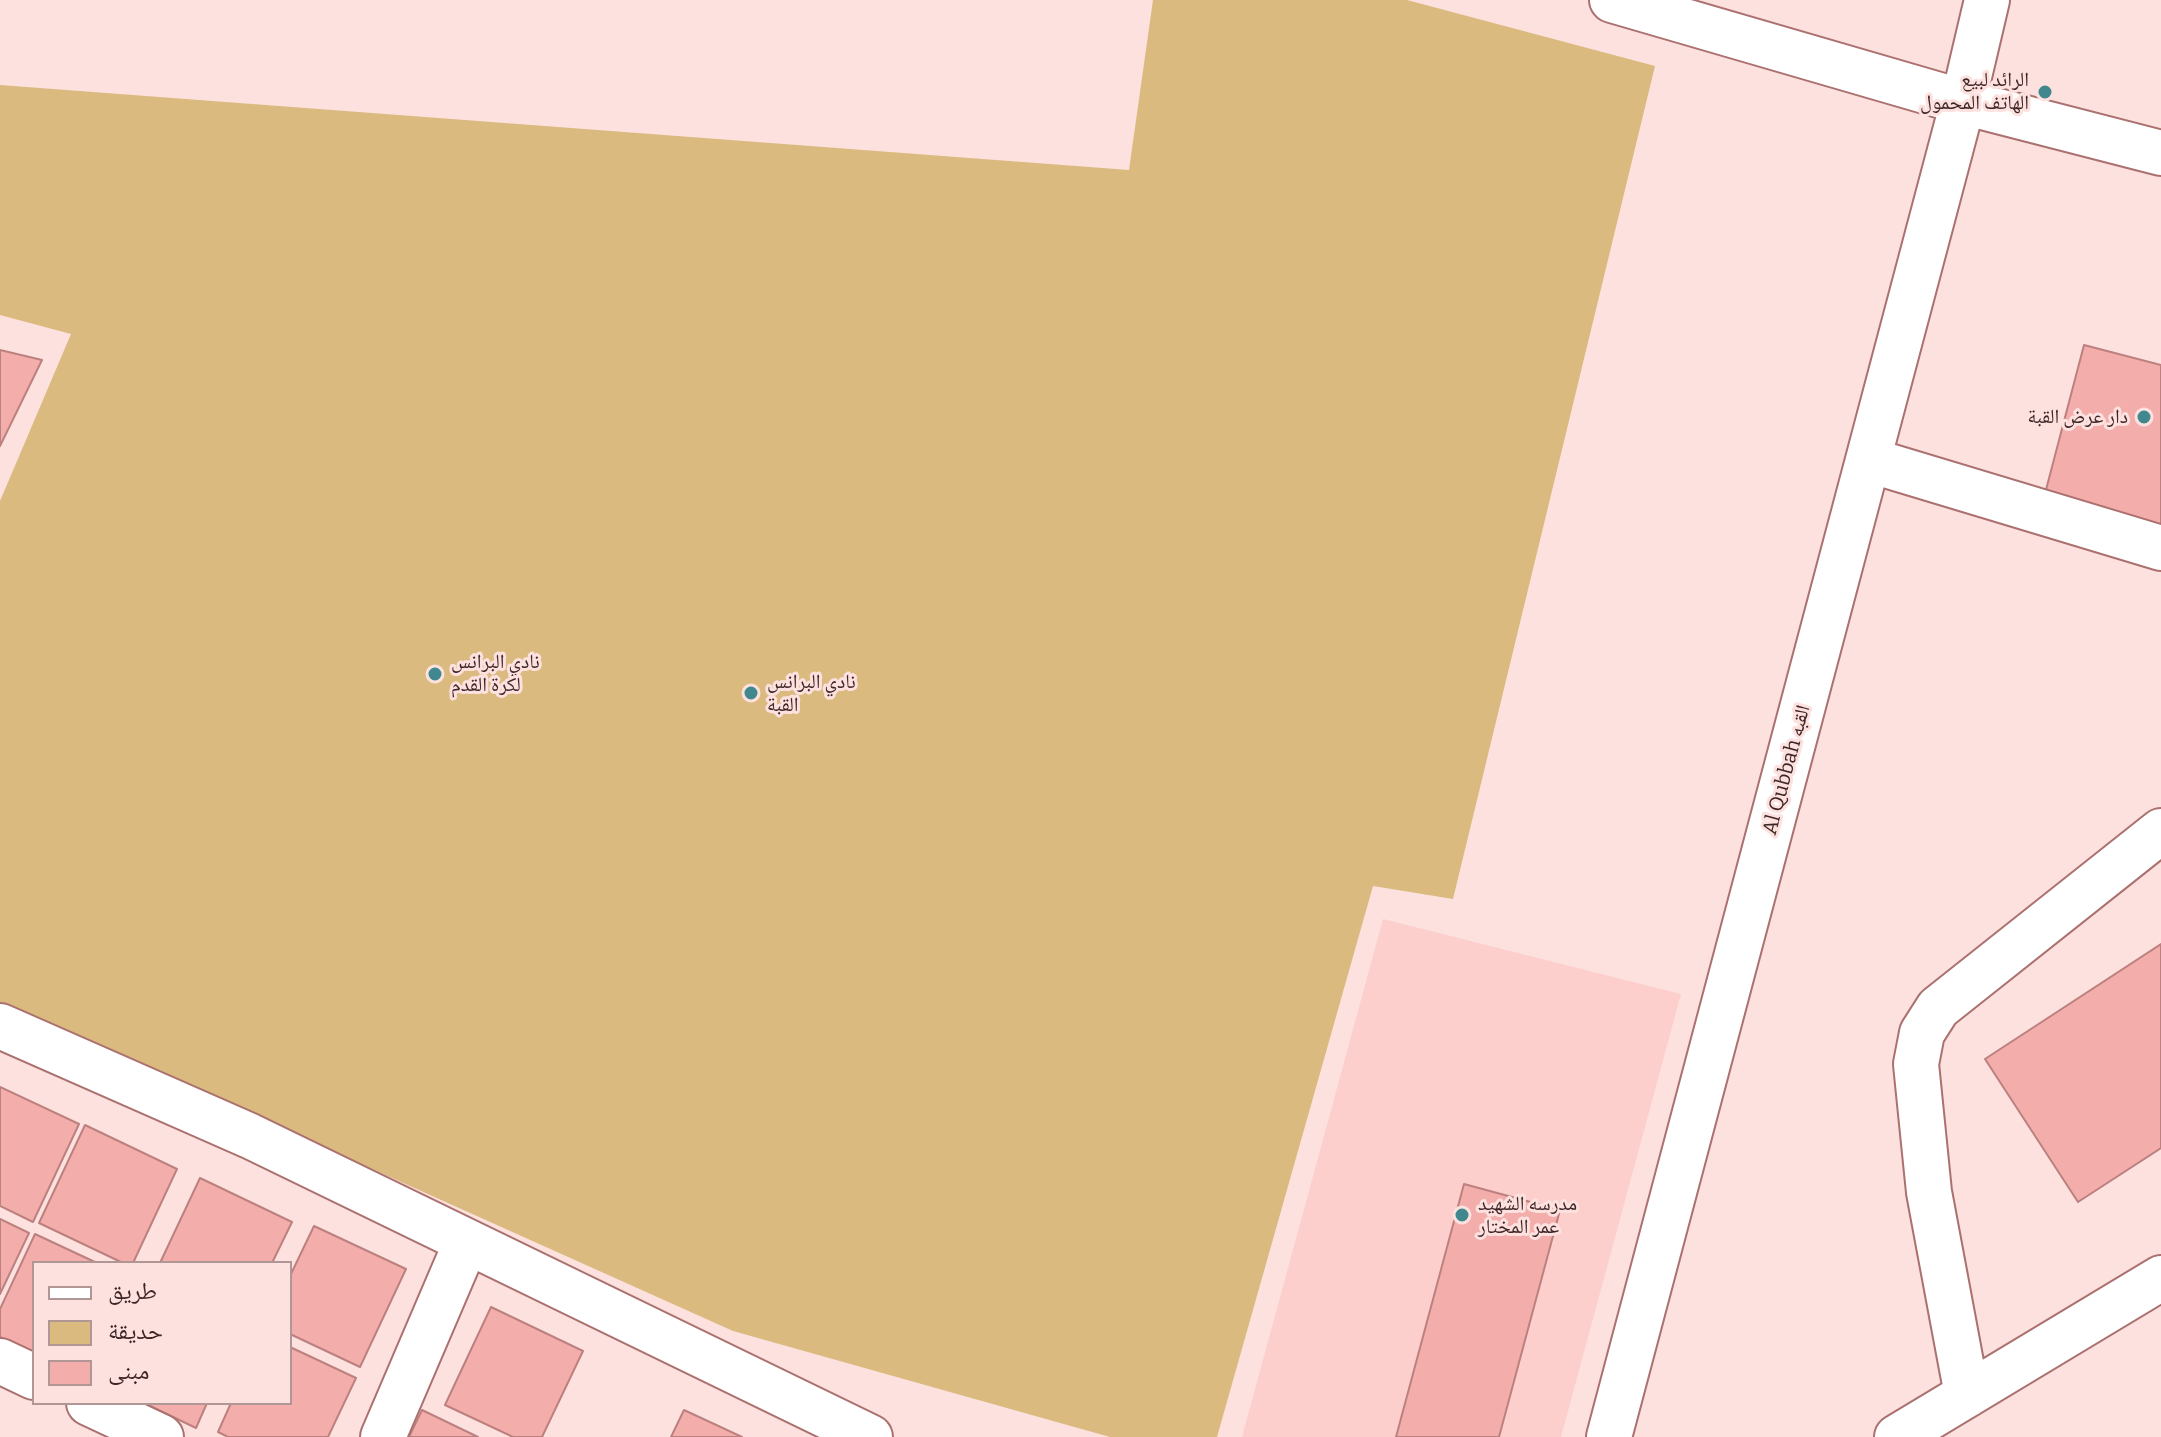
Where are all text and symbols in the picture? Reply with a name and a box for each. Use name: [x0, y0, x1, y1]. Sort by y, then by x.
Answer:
place label: الرائد لبيع الهاتف المحمول: [1920, 68, 2029, 115]
marker: الرائد لبيع الهاتف المحمول: [2036, 83, 2054, 101]
place label: دار عرض القبة: [2028, 405, 2128, 429]
marker: دار عرض القبة: [2135, 408, 2153, 426]
place label: نادي البرانس لكرة القدم: [451, 650, 540, 697]
marker: نادي البرانس لكرة القدم: [426, 665, 444, 683]
place label: نادي البرانس القبة: [767, 670, 856, 717]
marker: نادي البرانس القبة: [742, 684, 760, 702]
street label: Al Qubbah القبه: [1758, 703, 1816, 837]
place label: مدرسه الشهيد عمر المختار: [1478, 1192, 1577, 1239]
marker: مدرسه الشهيد عمر المختار: [1453, 1206, 1471, 1224]
legend: [32, 1261, 292, 1405]
text: طريق: [108, 1277, 157, 1305]
text: حديقة: [108, 1317, 163, 1345]
text: مبنى: [108, 1357, 149, 1385]

